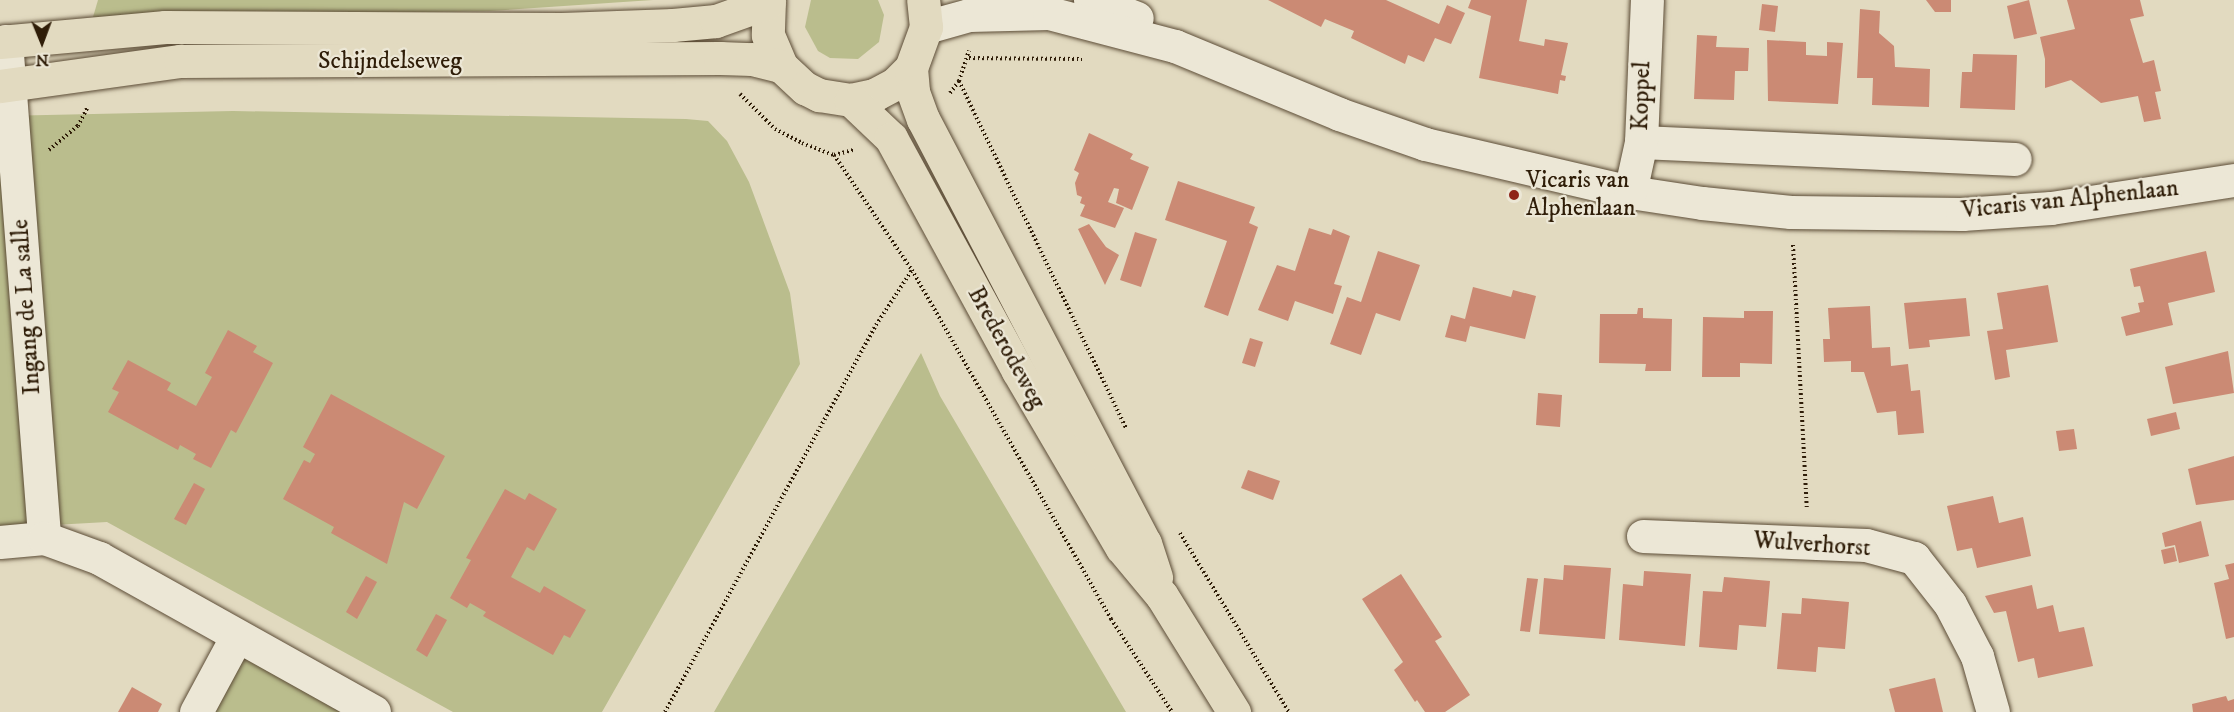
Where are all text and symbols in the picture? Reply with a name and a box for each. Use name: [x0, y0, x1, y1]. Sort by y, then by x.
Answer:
north arrow: [12, 12, 72, 72]
street label: Schijndelseweg: [318, 48, 462, 76]
text: N: [36, 50, 49, 70]
street label: Koppel: [1626, 61, 1658, 131]
place label: Vicaris van Alphenlaan: [1526, 167, 1636, 223]
street label: Vicaris van Alphenlaan: [1960, 174, 2180, 226]
marker: Vicaris van Alphenlaan: [1507, 188, 1521, 202]
street label: Ingang de La salle: [7, 218, 47, 396]
street label: Brederodeweg: [961, 282, 1051, 414]
street label: Wulverhorst: [1752, 527, 1872, 563]

